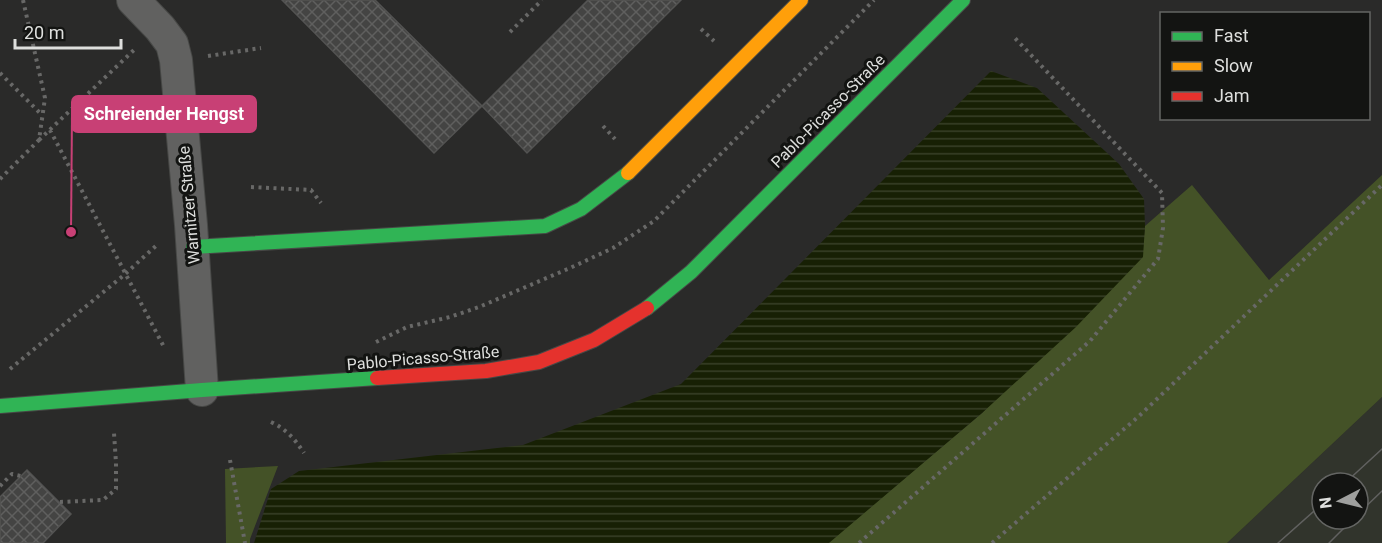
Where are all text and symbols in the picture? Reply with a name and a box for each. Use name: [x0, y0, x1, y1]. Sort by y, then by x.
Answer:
scale bar: [15, 12, 122, 50]
legend: [1160, 12, 1370, 120]
text: 20 m: [24, 22, 64, 43]
text: Fast: [1214, 25, 1249, 46]
street label: Pablo-Picasso-Straße: [767, 50, 889, 172]
text: Slow: [1214, 55, 1253, 76]
text: Jam: [1214, 85, 1250, 106]
callout: Schreiender Hengst: [72, 96, 256, 132]
text: Schreiender Hengst: [84, 103, 244, 124]
street label: Warnitzer Straße: [174, 145, 204, 265]
street label: Pablo-Picasso-Straße: [346, 342, 500, 374]
north arrow: [1310, 471, 1370, 531]
text: N: [1315, 496, 1336, 510]

